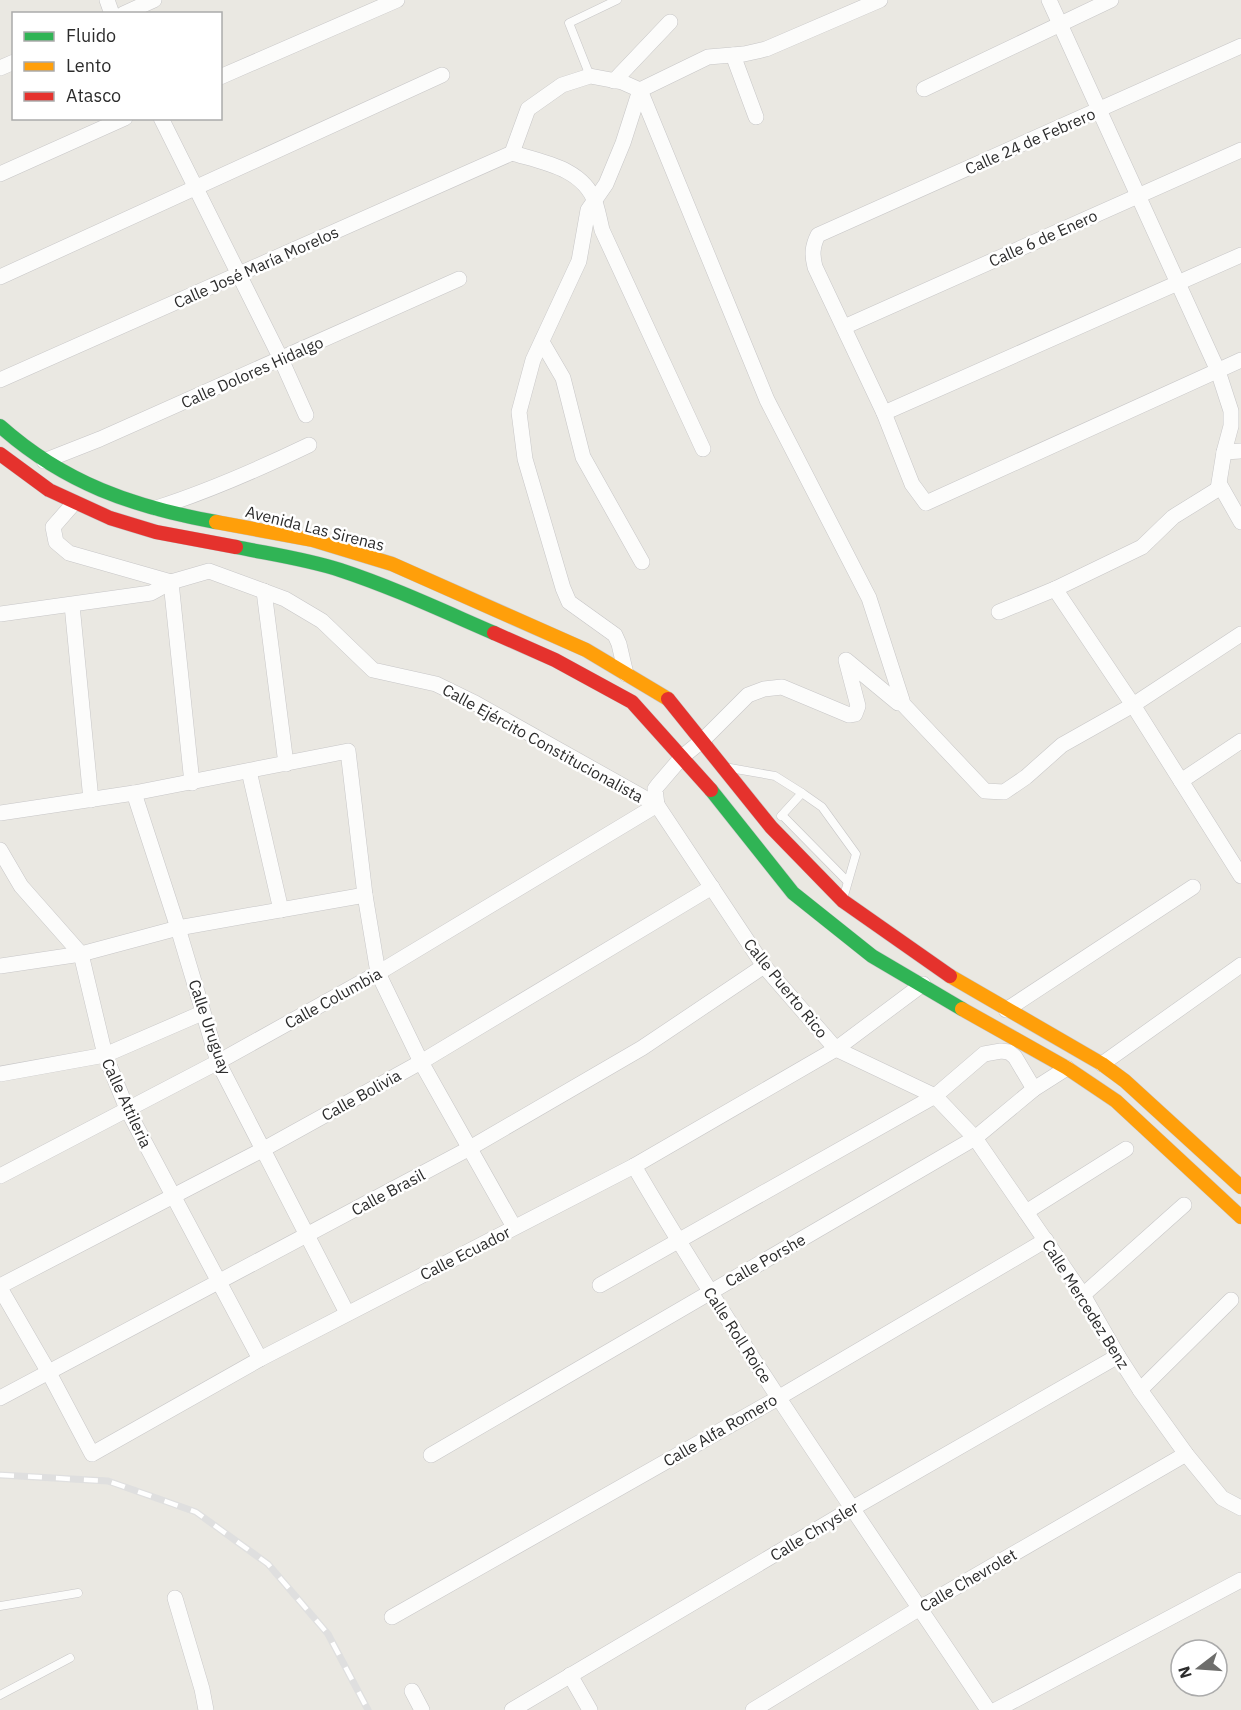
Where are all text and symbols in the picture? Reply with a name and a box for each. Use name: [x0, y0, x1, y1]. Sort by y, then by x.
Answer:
legend: [12, 12, 222, 120]
text: Fluido: [66, 24, 116, 47]
text: Lento: [66, 54, 111, 77]
text: Atasco: [66, 84, 121, 107]
street label: Calle 24 de Febrero: [962, 103, 1098, 179]
street label: Calle 6 de Enero: [986, 205, 1100, 271]
street label: Calle José María Morelos: [170, 222, 342, 312]
street label: Calle Dolores Hidalgo: [178, 332, 326, 412]
street label: Avenida Las Sirenas: [243, 501, 387, 555]
street label: Calle Ejército Constitucionalista: [439, 679, 647, 807]
street label: Calle Puerto Rico: [740, 934, 832, 1042]
street label: Calle Columbia: [281, 963, 385, 1033]
street label: Calle Uruguay: [184, 977, 236, 1077]
street label: Calle Attileria: [98, 1055, 157, 1151]
street label: Calle Bolivia: [318, 1065, 405, 1125]
street label: Calle Brasil: [348, 1164, 428, 1220]
street label: Calle Ecuador: [417, 1222, 514, 1284]
street label: Calle Porshe: [721, 1229, 809, 1291]
street label: Calle Mercedez Benz: [1038, 1236, 1134, 1372]
street label: Calle Roll Roice: [699, 1283, 777, 1387]
street label: Calle Alfa Romero: [659, 1389, 781, 1471]
street label: Calle Chrysler: [766, 1497, 862, 1565]
street label: Calle Chevrolet: [916, 1544, 1020, 1616]
north arrow: [1169, 1638, 1229, 1698]
text: N: [1173, 1664, 1196, 1681]

